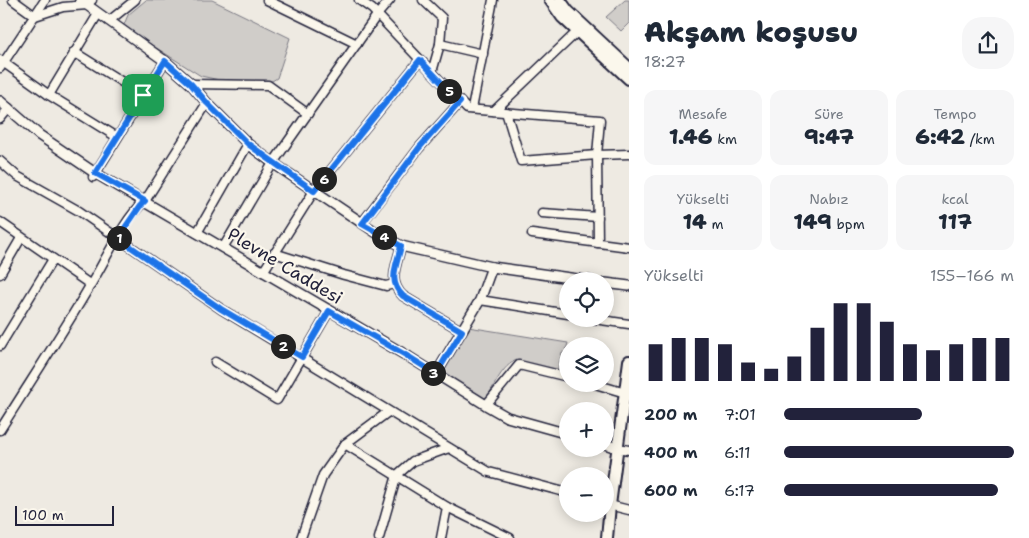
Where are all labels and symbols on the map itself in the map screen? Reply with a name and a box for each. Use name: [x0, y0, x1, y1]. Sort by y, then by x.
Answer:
pin: [122, 74, 164, 116]
pin: 5: [436, 78, 462, 104]
pin: 6: [312, 166, 336, 192]
street label: Plevne Caddesi: [223, 222, 347, 310]
pin: 4: [372, 224, 396, 250]
pin: 1: [106, 226, 132, 250]
pin: 2: [270, 334, 296, 358]
pin: 3: [420, 360, 446, 386]
scale bar: [15, 503, 114, 526]

